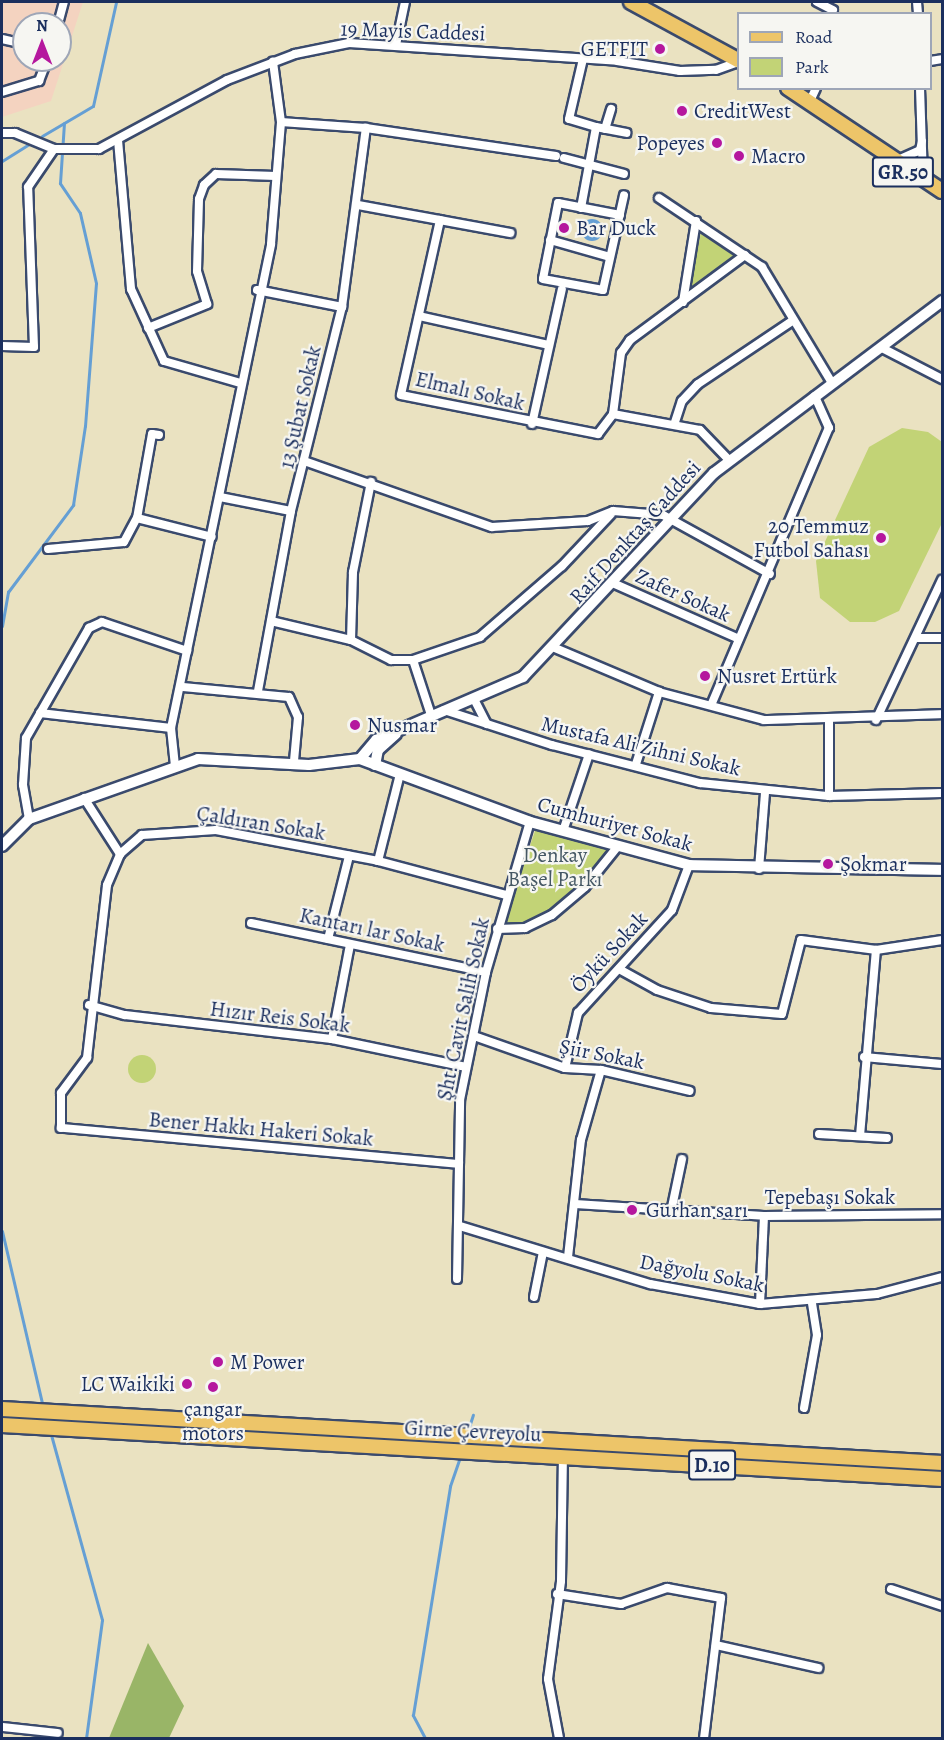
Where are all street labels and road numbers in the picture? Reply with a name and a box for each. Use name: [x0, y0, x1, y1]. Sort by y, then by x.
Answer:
street label: 19 Mayis Caddesi: [340, 16, 486, 46]
road number: GR.50: [872, 155, 934, 189]
street label: 13 Şubat Sokak: [274, 343, 326, 471]
street label: Elmalı Sokak: [413, 366, 527, 416]
street label: Raif Denktaş Caddesi: [564, 455, 706, 609]
street label: Zafer Sokak: [632, 563, 734, 627]
street label: Mustafa Ali Zihni Sokak: [539, 711, 743, 781]
street label: Cumhuriyet Sokak: [535, 791, 695, 857]
street label: Çaldıran Sokak: [195, 800, 327, 846]
street label: Kantarı lar Sokak: [297, 902, 447, 958]
street label: Öykü Sokak: [565, 906, 653, 998]
street label: Şht. Cavit Salih Sokak: [431, 915, 495, 1103]
street label: Hızır Reis Sokak: [208, 996, 352, 1038]
street label: Şiir Sokak: [557, 1033, 647, 1075]
street label: Bener Hakkı Hakeri Sokak: [148, 1107, 374, 1151]
street label: Tepebaşı Sokak: [765, 1184, 895, 1210]
street label: Dağyolu Sokak: [637, 1249, 767, 1297]
street label: Girne Çevreyolu: [404, 1415, 542, 1447]
road number: D.10: [688, 1448, 736, 1482]

